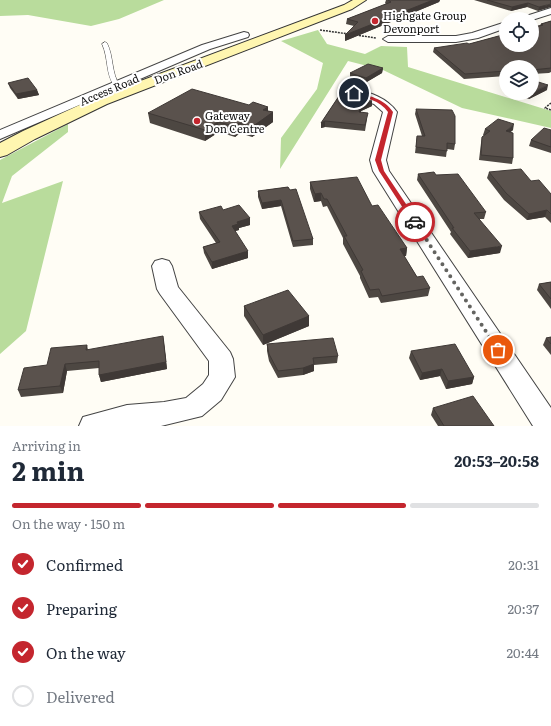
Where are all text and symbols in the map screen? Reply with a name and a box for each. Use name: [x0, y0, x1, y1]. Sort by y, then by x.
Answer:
place label: Highgate Group Devonport: [383, 7, 467, 36]
map controls: [499, 12, 539, 100]
button: locate: [499, 12, 539, 52]
marker: Highgate Group Devonport: [370, 16, 380, 26]
street label: Don Road: [151, 55, 205, 87]
button: layers: [499, 60, 539, 100]
street label: Access Road: [77, 69, 141, 109]
pin: [337, 76, 371, 110]
icon: home: [343, 82, 365, 104]
place label: Gateway Don Centre: [205, 107, 265, 136]
marker: Gateway Don Centre: [192, 116, 202, 126]
courier: [395, 202, 435, 242]
icon: car: [404, 211, 426, 233]
pin: [481, 333, 515, 367]
icon: bag: [487, 339, 509, 361]
text: Arriving in: [12, 436, 81, 455]
text: 20:53–20:58: [454, 449, 539, 472]
text: 2 min: [12, 450, 85, 489]
text: On the way · 150 m: [12, 514, 125, 533]
icon: check: [12, 553, 34, 575]
text: Confirmed: [46, 553, 123, 576]
text: 20:31: [508, 555, 539, 574]
icon: check: [12, 597, 34, 619]
text: Preparing: [46, 597, 117, 620]
text: 20:37: [507, 599, 539, 618]
icon: check: [12, 641, 34, 663]
text: On the way: [46, 641, 126, 664]
text: 20:44: [506, 643, 539, 662]
text: Delivered: [46, 685, 115, 708]

